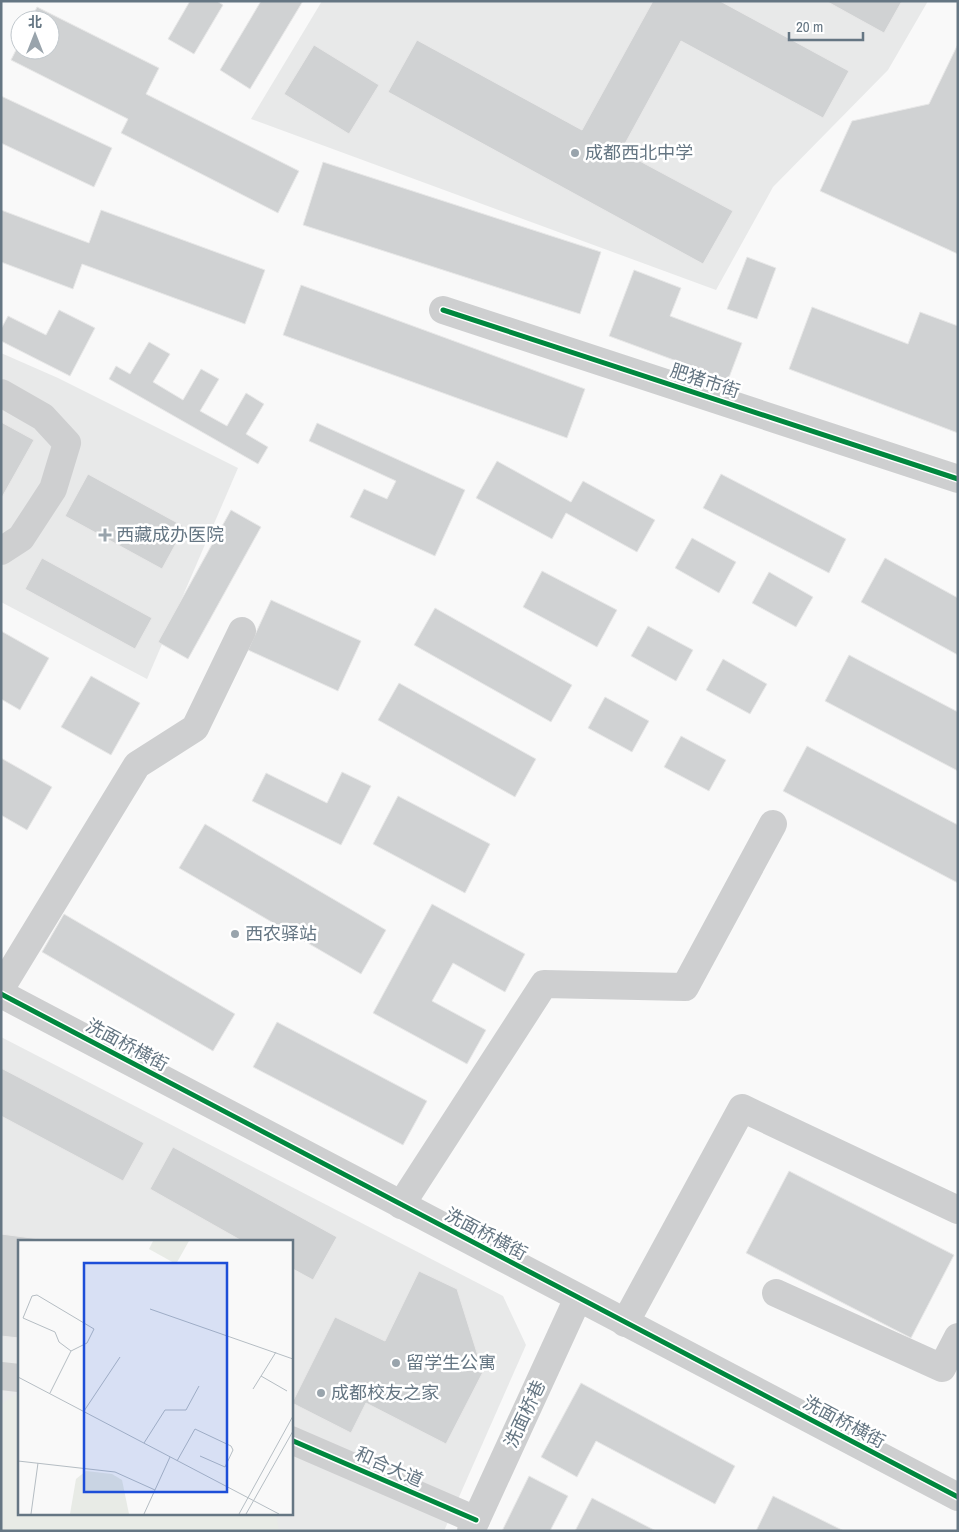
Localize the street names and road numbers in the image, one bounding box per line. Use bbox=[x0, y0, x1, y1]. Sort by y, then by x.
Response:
street label: 肥猪市街 bbox=[667, 358, 743, 404]
street label: 洗面桥横街 bbox=[82, 1012, 173, 1077]
street label: 洗面桥横街 bbox=[441, 1201, 532, 1266]
street label: 洗面桥巷 bbox=[498, 1376, 551, 1452]
street label: 洗面桥横街 bbox=[799, 1389, 890, 1454]
street label: 和合大道 bbox=[351, 1440, 427, 1493]

